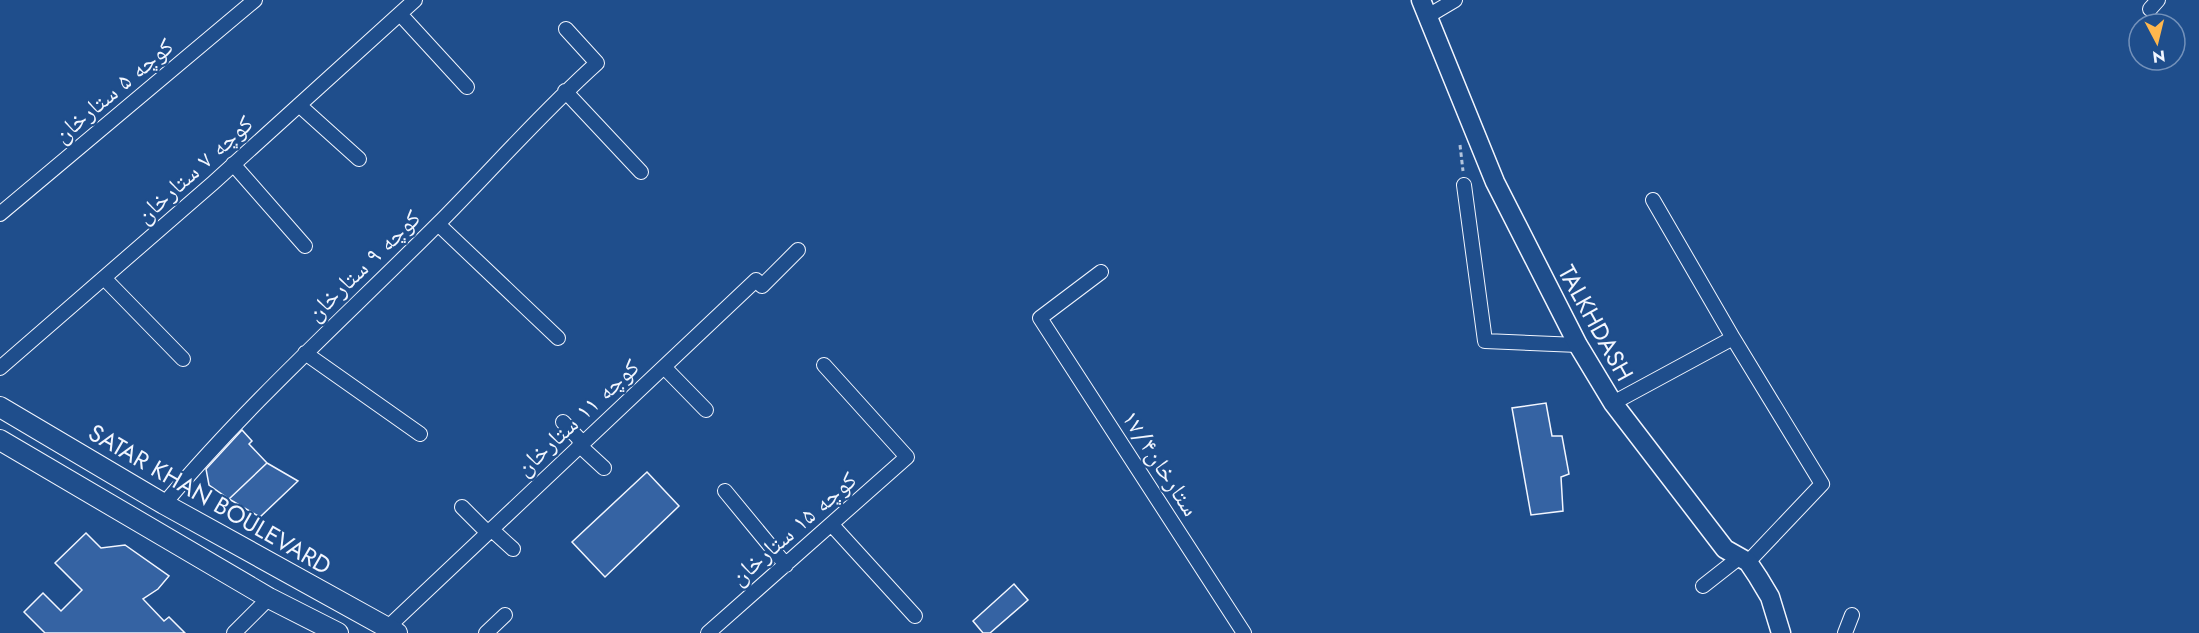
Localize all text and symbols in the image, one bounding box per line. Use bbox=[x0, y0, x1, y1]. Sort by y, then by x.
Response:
north arrow bbox=[2127, 12, 2187, 72]
street label: کوچه ۵ ستارخان bbox=[45, 29, 181, 151]
text: N bbox=[2151, 44, 2166, 69]
street label: کوچه ۷ ستارخان bbox=[127, 107, 261, 231]
street label: کوچه ۹ ستارخان bbox=[298, 201, 428, 329]
street label: TALKHDASH bbox=[1550, 259, 1642, 387]
street label: کوچه ۱۱ ستارخان bbox=[507, 350, 647, 484]
street label: ستارخان۱۷/۴ bbox=[1114, 403, 1208, 523]
street label: SATAR KHAN BOULEVARD bbox=[82, 415, 338, 583]
street label: کوچه ۱۵ ستارخان bbox=[722, 463, 864, 593]

